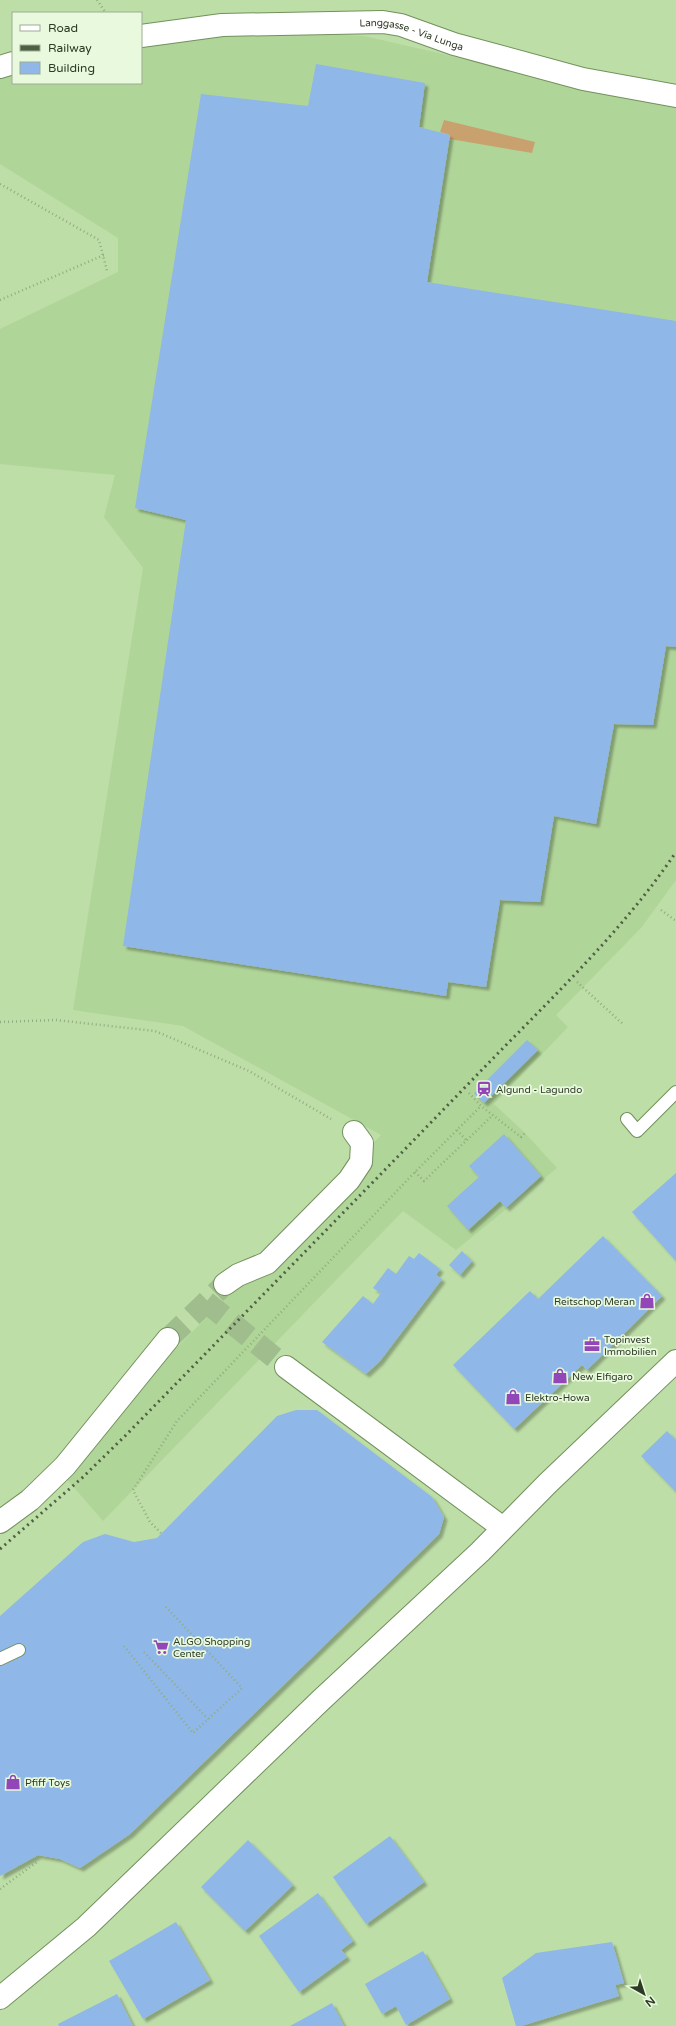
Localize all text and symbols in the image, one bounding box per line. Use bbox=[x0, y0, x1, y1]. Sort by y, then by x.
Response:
legend bbox=[12, 12, 142, 84]
street label: Langgasse - Via Lunga bbox=[359, 17, 465, 53]
text: Road bbox=[48, 21, 78, 35]
text: Railway bbox=[48, 41, 92, 55]
text: Building bbox=[48, 61, 95, 75]
station icon: Algund - Lagundo bbox=[475, 1080, 493, 1098]
place label: Algund - Lagundo bbox=[496, 1084, 582, 1096]
shop icon: Reitschop Meran bbox=[638, 1292, 656, 1310]
place label: Reitschop Meran bbox=[554, 1296, 635, 1308]
place label: Topinvest Immobilien bbox=[604, 1334, 657, 1358]
office icon: Topinvest Immobilien bbox=[583, 1336, 601, 1354]
shop icon: New Elfigaro bbox=[551, 1367, 569, 1385]
place label: New Elfigaro bbox=[572, 1371, 633, 1383]
shop icon: Elektro-Howa bbox=[504, 1388, 522, 1406]
place label: Elektro-Howa bbox=[525, 1392, 590, 1404]
place label: ALGO Shopping Center bbox=[173, 1636, 250, 1660]
supermarket icon: ALGO Shopping Center bbox=[152, 1638, 170, 1656]
shop icon: Pfiff Toys bbox=[4, 1773, 22, 1791]
place label: Pfiff Toys bbox=[25, 1777, 70, 1789]
north arrow bbox=[624, 1974, 664, 2014]
text: N bbox=[642, 1994, 658, 2009]

